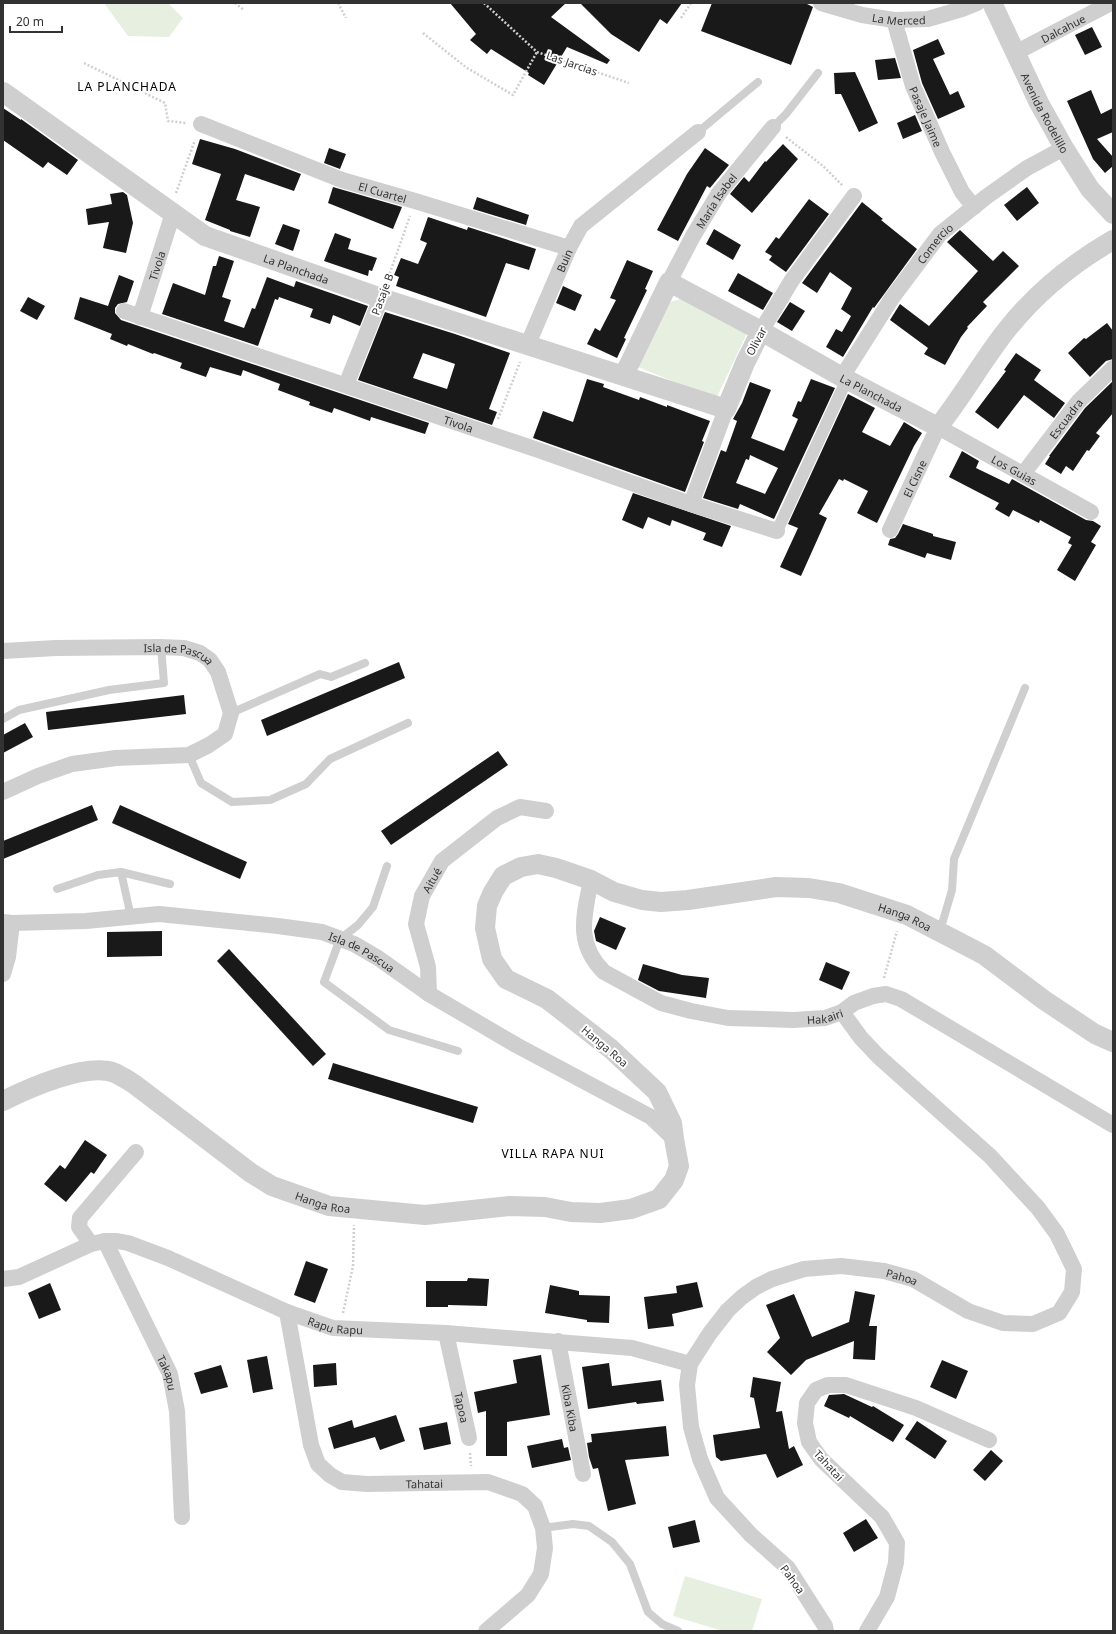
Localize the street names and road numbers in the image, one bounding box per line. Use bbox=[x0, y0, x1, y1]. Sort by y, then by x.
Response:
street label: La Merced bbox=[871, 9, 926, 28]
street label: Dalcahue bbox=[1038, 10, 1088, 46]
street label: Las Jarcias bbox=[544, 47, 600, 79]
street label: Avenida Rodelillo bbox=[1018, 70, 1073, 156]
street label: Pasaje Jaime bbox=[907, 84, 946, 149]
street label: María Isabel bbox=[692, 170, 740, 231]
street label: El Cuartel bbox=[357, 178, 408, 206]
street label: Comercio bbox=[913, 219, 956, 267]
street label: Buin bbox=[552, 247, 575, 274]
street label: Tivola bbox=[145, 249, 168, 282]
street label: La Planchada bbox=[262, 250, 331, 287]
street label: Pasaje B bbox=[368, 271, 396, 317]
street label: Olivar bbox=[742, 324, 770, 358]
street label: La Planchada bbox=[838, 370, 905, 415]
street label: Escuadra bbox=[1045, 395, 1086, 442]
street label: Tivola bbox=[442, 411, 475, 435]
street label: Los Guias bbox=[989, 451, 1040, 488]
street label: El Cisne bbox=[899, 457, 929, 500]
street label: Isla de Pascua bbox=[143, 639, 218, 667]
street label: Aitué bbox=[418, 864, 444, 895]
street label: Hanga Roa bbox=[876, 899, 934, 934]
street label: Isla de Pascua bbox=[327, 928, 398, 975]
street label: Hakairi bbox=[806, 1005, 845, 1027]
street label: Hanga Roa bbox=[579, 1022, 631, 1070]
street label: Hanga Roa bbox=[293, 1187, 351, 1215]
street label: Pahoa bbox=[885, 1264, 921, 1288]
street label: Rapu Rapu bbox=[306, 1312, 363, 1337]
street label: Takapu bbox=[154, 1352, 180, 1392]
street label: Kiba Kiba bbox=[559, 1383, 582, 1433]
street label: Tapoa bbox=[452, 1390, 473, 1424]
street label: Tahatai bbox=[811, 1446, 847, 1484]
street label: Tahatai bbox=[406, 1475, 443, 1491]
street label: Pahoa bbox=[777, 1561, 809, 1597]

